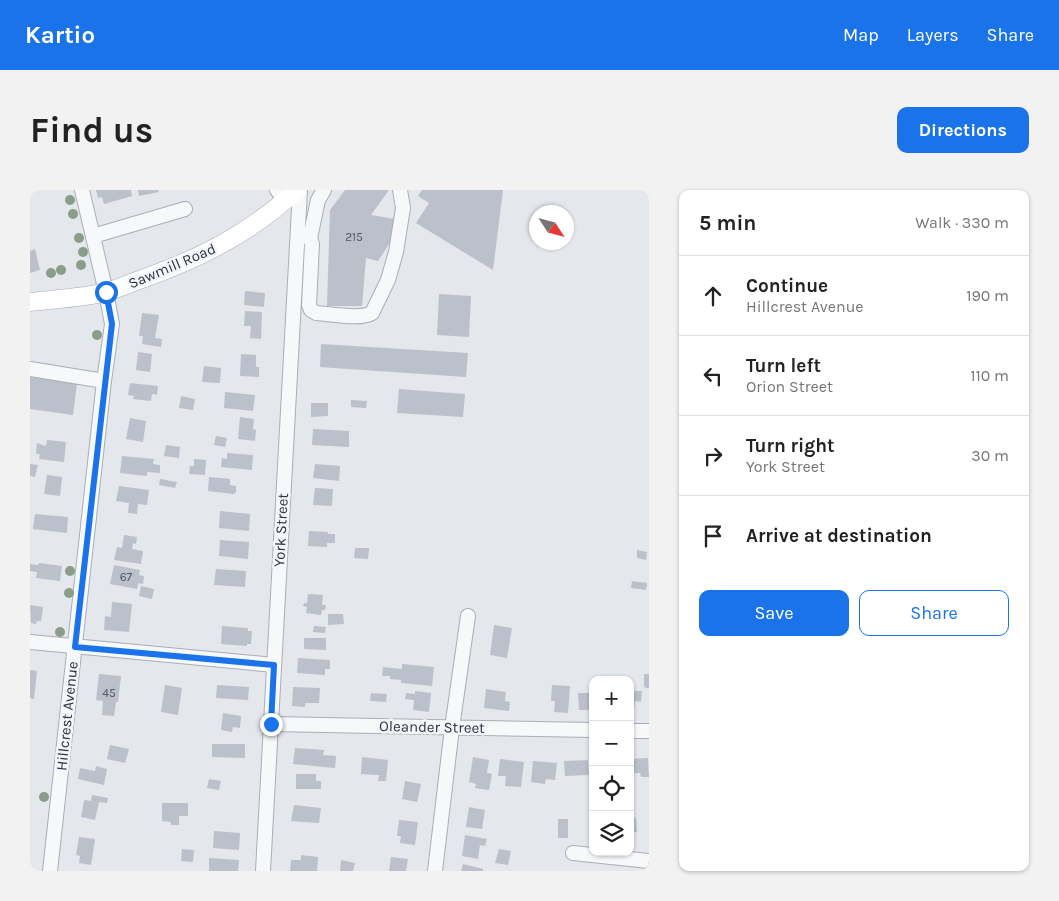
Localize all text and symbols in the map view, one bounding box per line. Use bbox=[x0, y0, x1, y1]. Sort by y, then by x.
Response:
text: Kartio bbox=[25, 21, 95, 49]
text: Map bbox=[843, 24, 879, 46]
text: Layers bbox=[907, 24, 959, 46]
text: Share bbox=[987, 24, 1034, 46]
button: Directions bbox=[897, 107, 1029, 153]
text: Find us bbox=[30, 110, 153, 151]
north arrow bbox=[529, 205, 574, 250]
text: 5 min bbox=[699, 211, 756, 235]
text: Walk · 330 m bbox=[915, 213, 1009, 232]
house number: 215 bbox=[345, 230, 363, 244]
street label: Sawmill Road bbox=[126, 240, 218, 292]
text: Continue bbox=[746, 275, 828, 297]
route start bbox=[95, 281, 118, 304]
icon: ahead bbox=[699, 282, 727, 310]
text: 190 m bbox=[966, 286, 1009, 305]
text: Hillcrest Avenue bbox=[746, 297, 864, 316]
text: Turn left bbox=[746, 355, 821, 377]
icon: left bbox=[699, 362, 727, 390]
text: 110 m bbox=[970, 366, 1009, 385]
text: Orion Street bbox=[746, 377, 833, 396]
text: Turn right bbox=[746, 435, 835, 457]
icon: right bbox=[699, 442, 727, 470]
text: 30 m bbox=[971, 446, 1009, 465]
text: York Street bbox=[746, 457, 825, 476]
street label: York Street bbox=[270, 492, 292, 567]
icon: arrive bbox=[699, 522, 727, 550]
text: Arrive at destination bbox=[746, 525, 932, 547]
house number: 67 bbox=[120, 570, 133, 584]
button: Save bbox=[699, 590, 849, 636]
button: Share bbox=[859, 590, 1009, 636]
street label: Hillcrest Avenue bbox=[52, 660, 82, 772]
map controls bbox=[589, 676, 634, 856]
button: + bbox=[589, 676, 634, 721]
house number: 45 bbox=[102, 686, 116, 700]
route end bbox=[260, 713, 283, 736]
street label: Oleander Street bbox=[379, 717, 485, 737]
button: − bbox=[589, 721, 634, 766]
button: locate bbox=[589, 766, 634, 811]
button: layers bbox=[589, 811, 634, 856]

